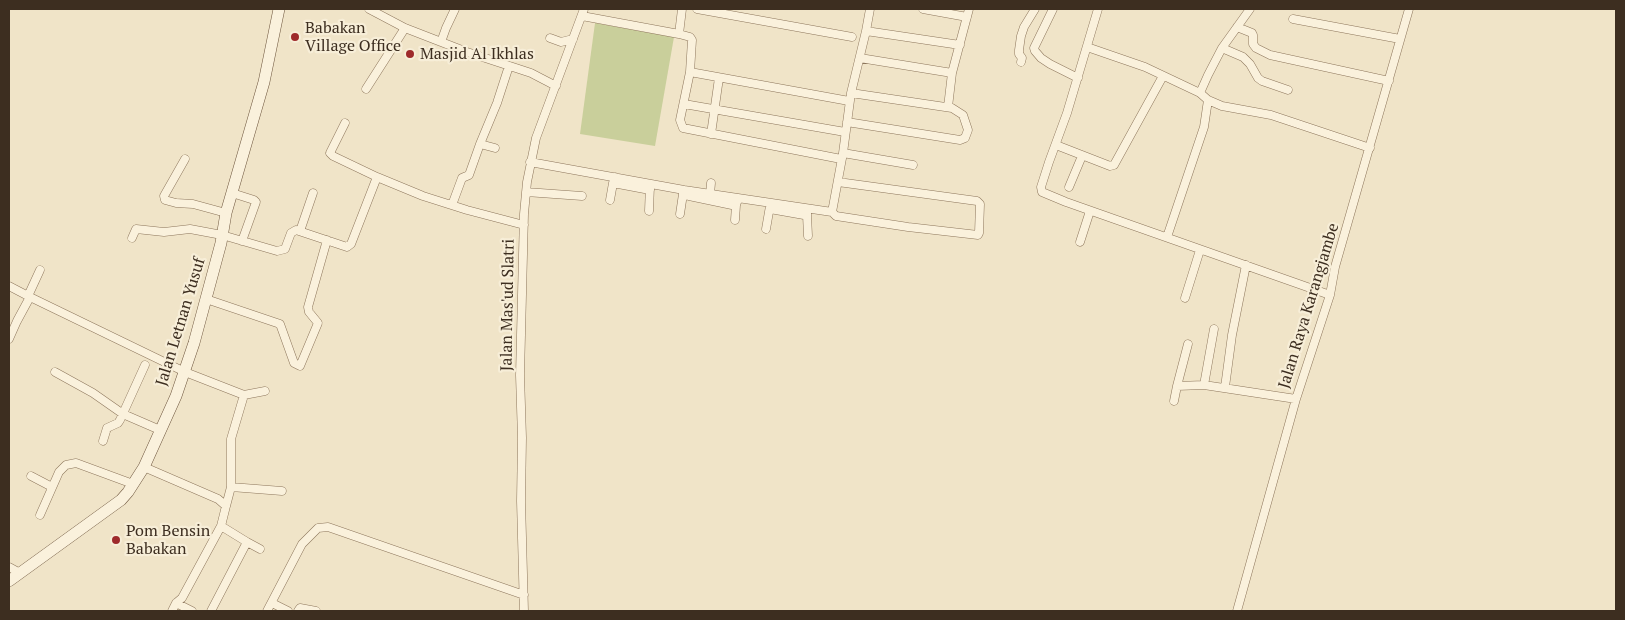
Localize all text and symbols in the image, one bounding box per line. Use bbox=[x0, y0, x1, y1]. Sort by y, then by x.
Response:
place label: Babakan Village Office bbox=[305, 18, 401, 56]
marker: Babakan Village Office bbox=[289, 31, 301, 43]
place label: Masjid Al Ikhlas bbox=[420, 44, 534, 64]
marker: Masjid Al Ikhlas bbox=[404, 48, 416, 60]
street label: Jalan Raya Karangjambe bbox=[1275, 221, 1343, 391]
street label: Jalan Mas'ud Slatri bbox=[497, 239, 519, 371]
street label: Jalan Letnan Yusuf bbox=[152, 255, 210, 389]
place label: Pom Bensin Babakan bbox=[126, 521, 210, 559]
marker: Pom Bensin Babakan bbox=[110, 534, 122, 546]

